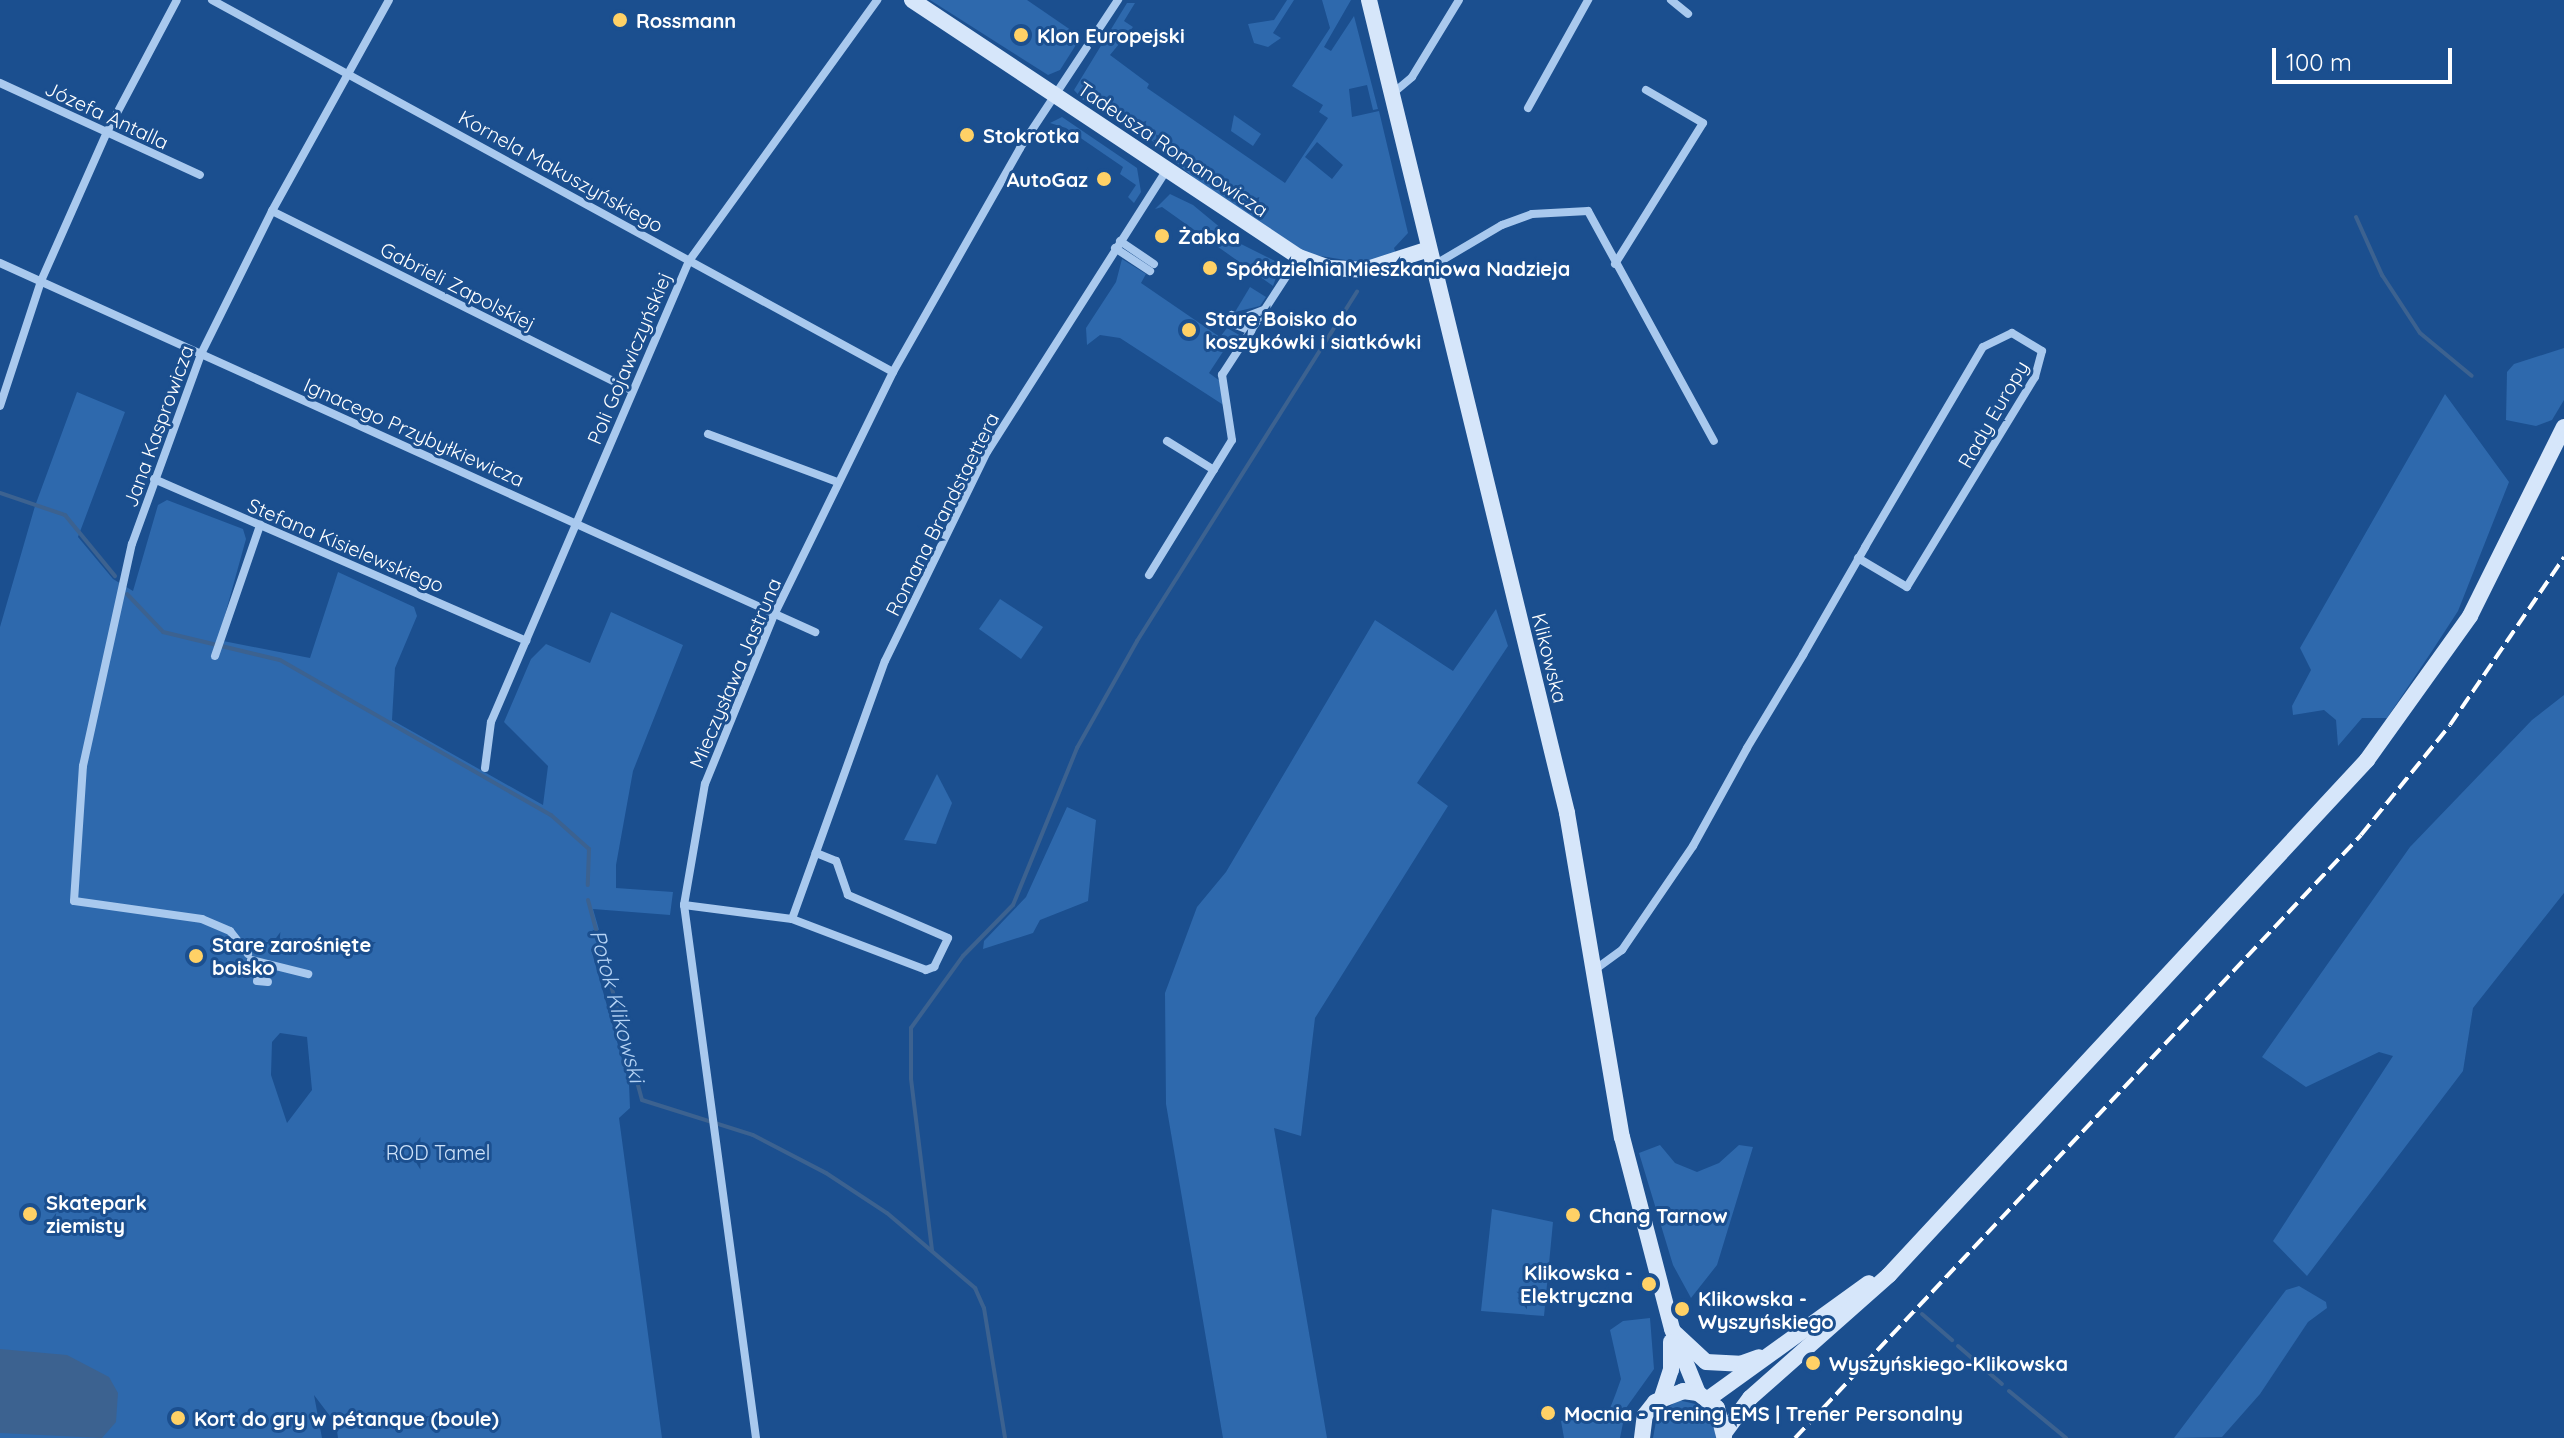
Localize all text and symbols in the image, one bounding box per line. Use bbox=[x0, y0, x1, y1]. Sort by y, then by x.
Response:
place label: Rossmann bbox=[636, 8, 736, 32]
marker: Rossmann bbox=[611, 11, 629, 29]
place label: Klon Europejski bbox=[1037, 23, 1185, 47]
marker: Klon Europejski bbox=[1012, 26, 1030, 44]
scale bar bbox=[2276, 32, 2456, 82]
text: 100 m bbox=[2286, 47, 2352, 77]
street label: Józefa Antalla bbox=[41, 76, 173, 154]
street label: Tadeusza Romanowicza bbox=[1073, 76, 1273, 222]
street label: Kornela Makuszyńskiego bbox=[455, 105, 667, 237]
place label: Stokrotka bbox=[983, 123, 1080, 147]
marker: Stokrotka bbox=[958, 126, 976, 144]
place label: AutoGaz bbox=[1007, 167, 1088, 191]
marker: AutoGaz bbox=[1095, 170, 1113, 188]
place label: Żabka bbox=[1178, 224, 1240, 248]
marker: Żabka bbox=[1153, 227, 1171, 245]
street label: Gabrieli Zapolskiej bbox=[376, 237, 540, 335]
place label: Spółdzielnia Mieszkaniowa Nadzieja bbox=[1226, 256, 1570, 280]
marker: Spółdzielnia Mieszkaniowa Nadzieja bbox=[1201, 259, 1219, 277]
street label: Poli Gojawiczyńskiej bbox=[582, 268, 676, 448]
place label: Stare Boisko do koszykówki i siatkówki bbox=[1205, 306, 1421, 353]
marker: Stare Boisko do koszykówki i siatkówki bbox=[1180, 321, 1198, 339]
street label: Jana Kasprowicza bbox=[118, 342, 198, 510]
street label: Rady Europy bbox=[1953, 356, 2033, 472]
street label: Ignacego Przybyłkiewicza bbox=[300, 373, 528, 491]
street label: Romana Brandstaettera bbox=[880, 408, 1004, 620]
street label: Stefana Kisielewskiego bbox=[244, 493, 448, 597]
street label: Mieczysława Jastruna bbox=[684, 574, 786, 772]
street label: Klikowska bbox=[1527, 611, 1573, 705]
water label: Potok Klikowski bbox=[584, 927, 650, 1085]
place label: Stare zarośnięte boisko bbox=[212, 932, 371, 979]
marker: Stare zarośnięte boisko bbox=[187, 947, 205, 965]
park label: ROD Tamel bbox=[386, 1140, 490, 1164]
place label: Skatepark ziemisty bbox=[46, 1190, 147, 1237]
place label: Chang Tarnow bbox=[1589, 1203, 1728, 1227]
marker: Skatepark ziemisty bbox=[21, 1205, 39, 1223]
marker: Chang Tarnow bbox=[1564, 1206, 1582, 1224]
place label: Klikowska - Elektryczna bbox=[1520, 1260, 1633, 1307]
marker: Klikowska - Elektryczna bbox=[1640, 1275, 1658, 1293]
place label: Klikowska - Wyszyńskiego bbox=[1698, 1286, 1834, 1333]
marker: Klikowska - Wyszyńskiego bbox=[1673, 1300, 1691, 1318]
place label: Wyszyńskiego-Klikowska bbox=[1829, 1351, 2068, 1375]
marker: Wyszyńskiego-Klikowska bbox=[1804, 1354, 1822, 1372]
place label: Mocnia - Trening EMS | Trener Personalny bbox=[1564, 1401, 1963, 1425]
marker: Mocnia - Trening EMS | Trener Personalny bbox=[1539, 1404, 1557, 1422]
place label: Kort do gry w pétanque (boule) bbox=[194, 1406, 499, 1430]
marker: Kort do gry w pétanque (boule) bbox=[169, 1409, 187, 1427]

